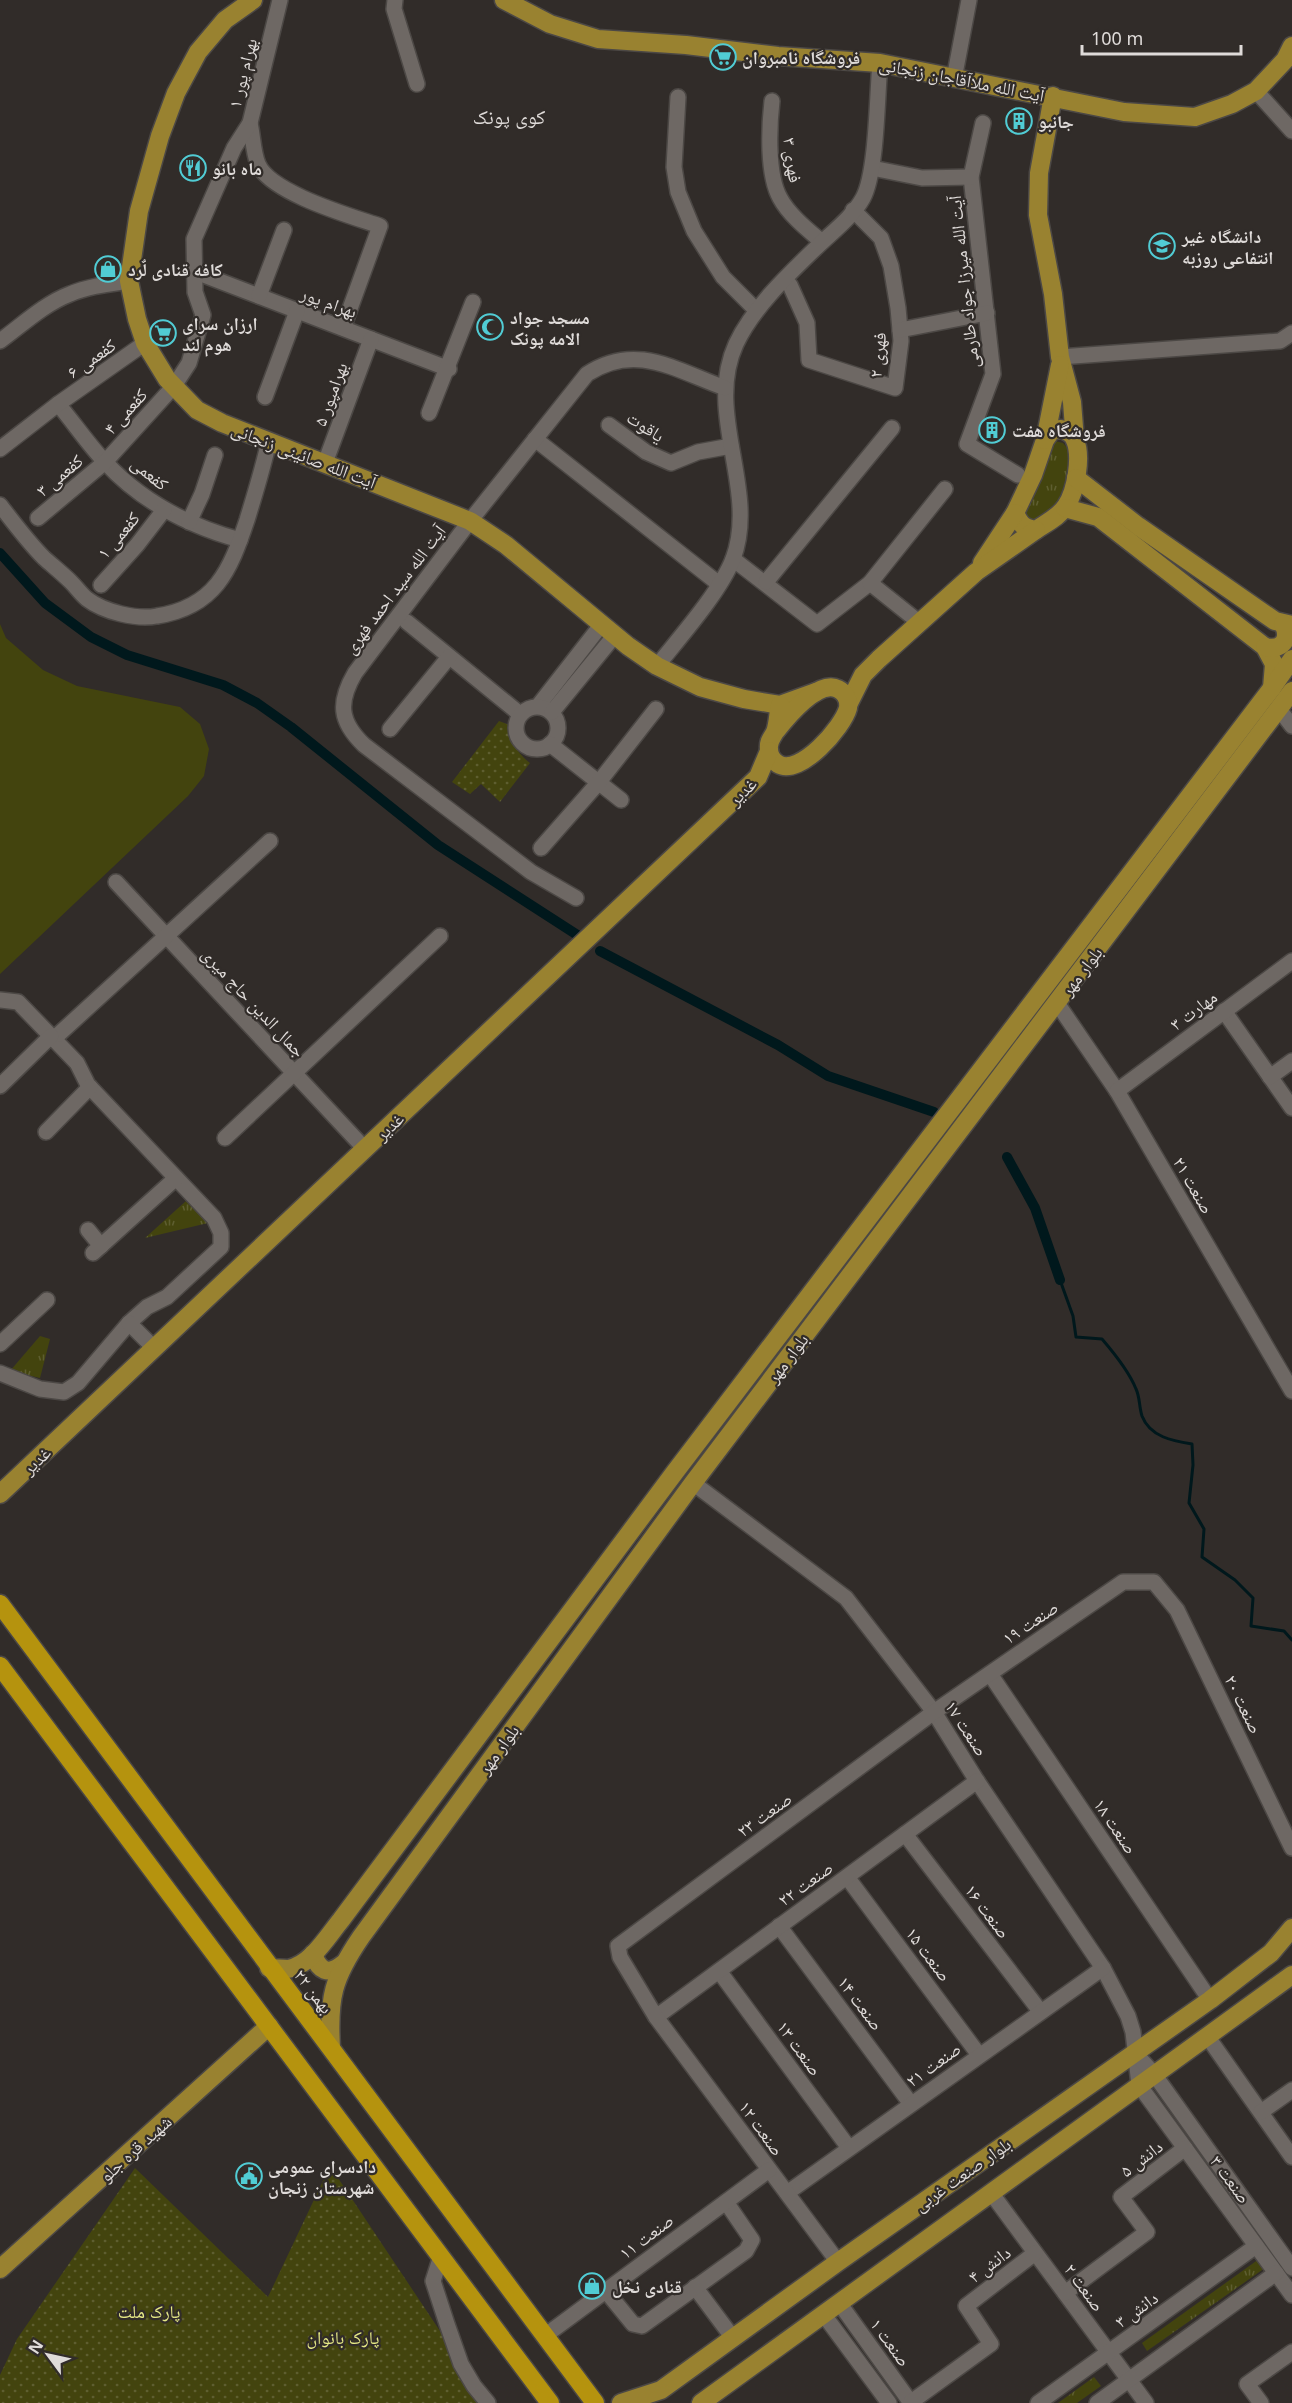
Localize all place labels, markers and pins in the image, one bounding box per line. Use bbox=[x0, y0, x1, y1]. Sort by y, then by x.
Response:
supermarket icon: فروشگاه نامبروان bbox=[708, 42, 738, 72]
place label: فروشگاه نامبروان bbox=[742, 45, 860, 69]
building icon: جانبو bbox=[1004, 106, 1034, 136]
place label: جانبو bbox=[1038, 109, 1074, 133]
restaurant icon: ماه بانو bbox=[178, 153, 208, 183]
place label: ماه بانو bbox=[212, 156, 262, 180]
place label: دانشگاه غیر انتفاعی روزبه bbox=[1181, 224, 1273, 269]
school or university icon: دانشگاه غیر انتفاعی روزبه bbox=[1147, 231, 1177, 261]
shop icon: کافه قنادی لٌرد bbox=[93, 254, 123, 284]
place label: کافه قنادی لٌرد bbox=[128, 257, 223, 281]
place label: مسجد جواد الامه پونک bbox=[510, 305, 590, 350]
place label: ارزان سرای هوم لند bbox=[182, 311, 258, 357]
mosque icon: مسجد جواد الامه پونک bbox=[475, 312, 505, 342]
supermarket icon: ارزان سرای هوم لند bbox=[148, 318, 178, 348]
building icon: فروشگاه هفت bbox=[977, 415, 1007, 445]
place label: فروشگاه هفت bbox=[1012, 418, 1106, 442]
place label: دادسرای عمومی شهرستان زنجان bbox=[268, 2154, 376, 2199]
public building icon: دادسرای عمومی شهرستان زنجان bbox=[234, 2161, 264, 2191]
shop icon: قنادی نخل bbox=[577, 2271, 607, 2301]
place label: قنادی نخل bbox=[612, 2274, 682, 2298]

